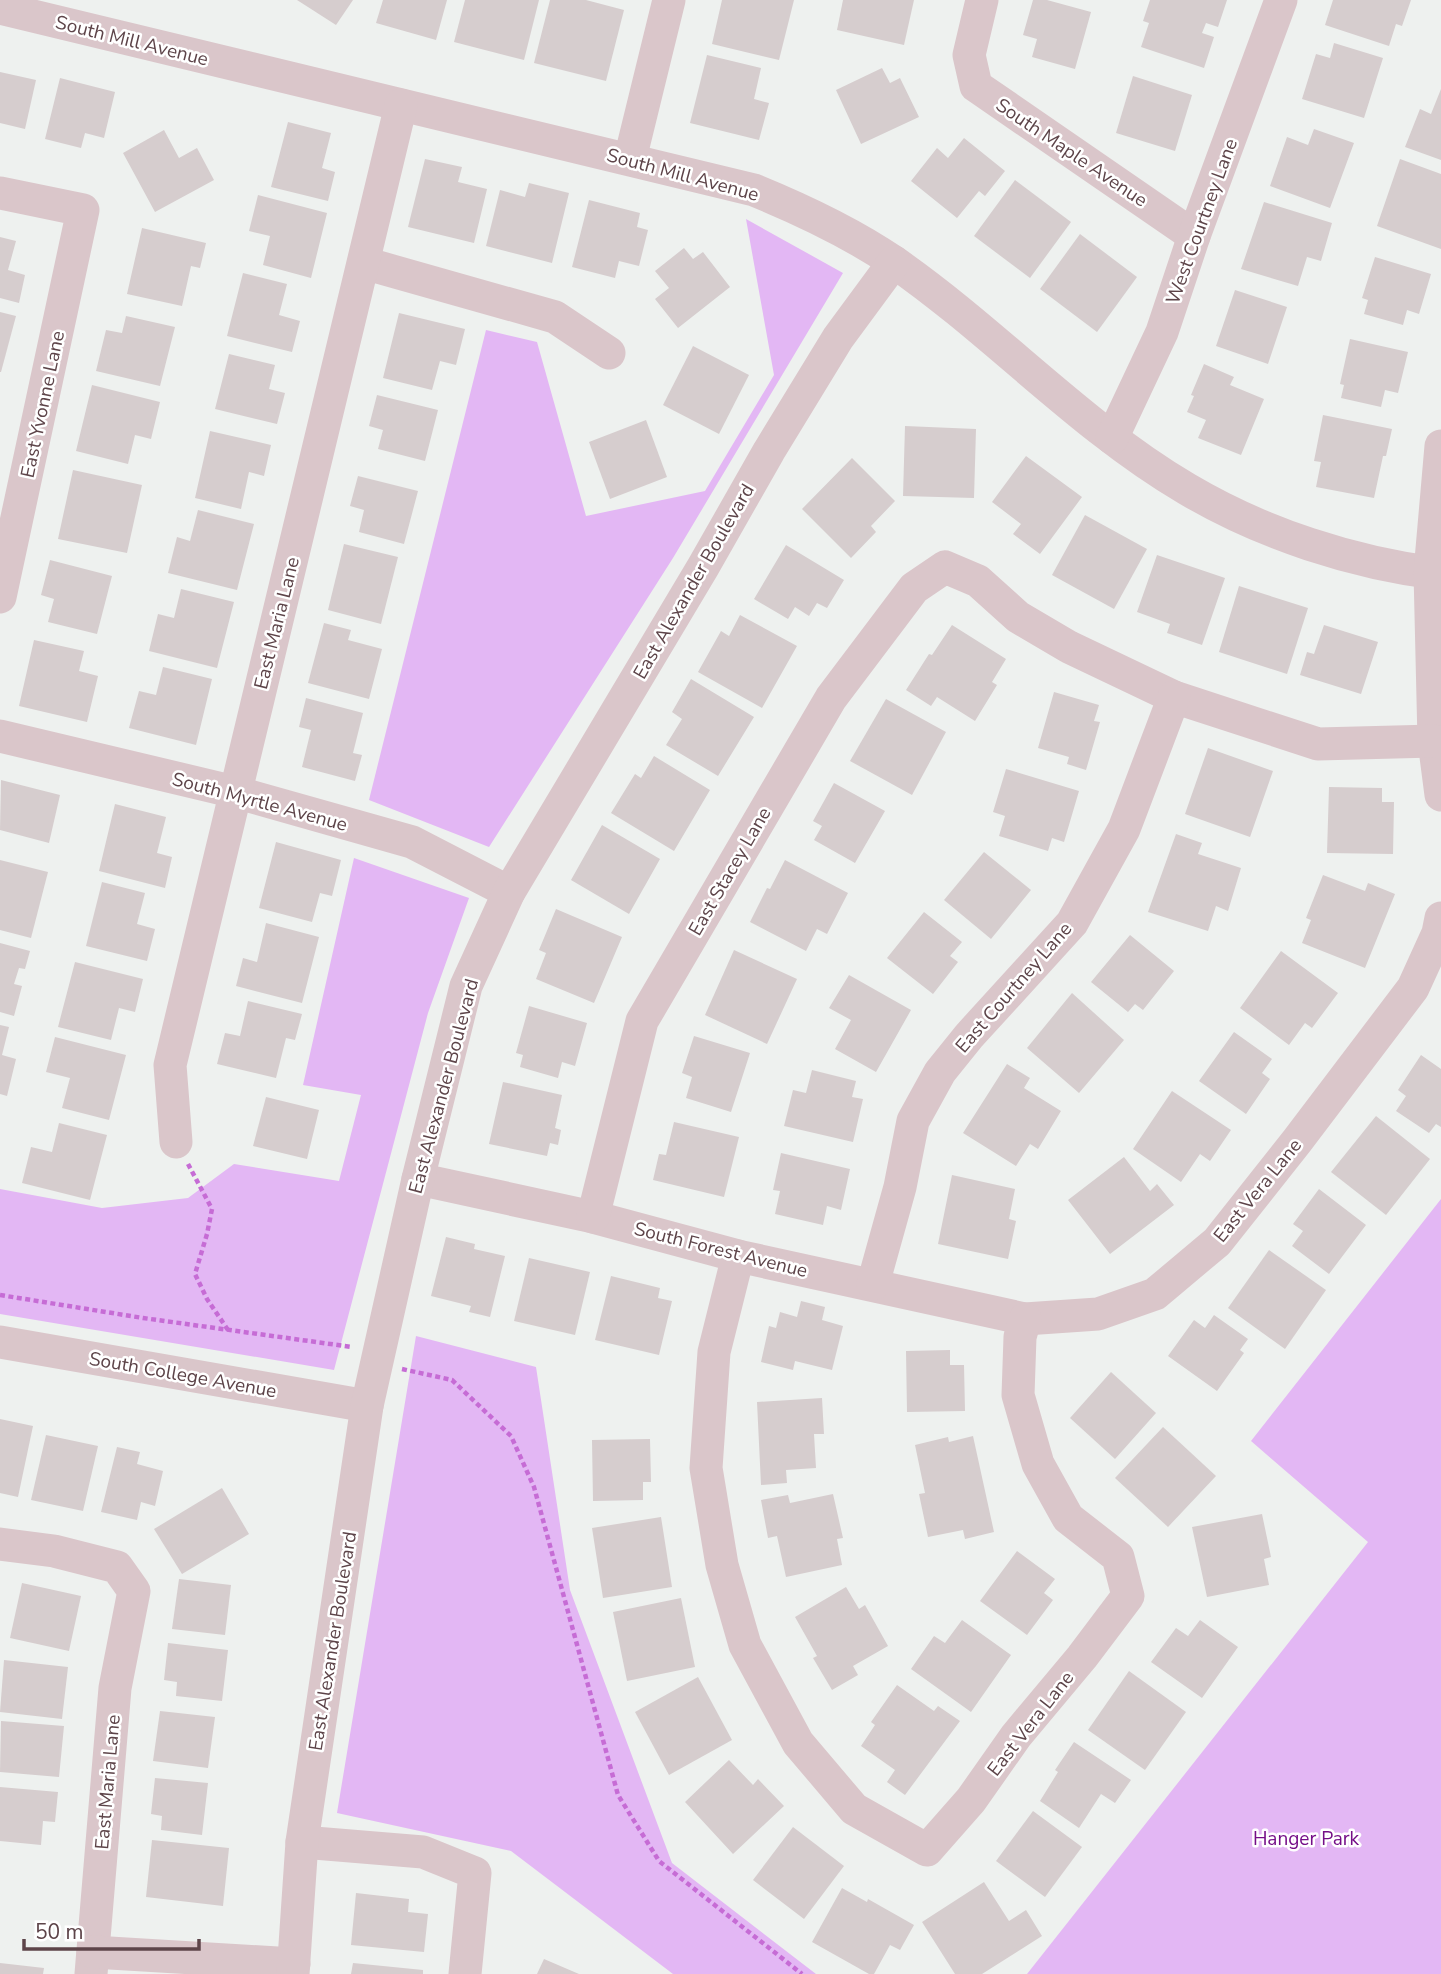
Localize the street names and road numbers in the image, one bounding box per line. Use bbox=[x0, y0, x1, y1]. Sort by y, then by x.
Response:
street label: South Mill Avenue bbox=[53, 9, 211, 73]
street label: South Maple Avenue bbox=[990, 92, 1152, 213]
street label: West Courtney Lane bbox=[1160, 135, 1244, 308]
street label: South Mill Avenue bbox=[604, 142, 762, 208]
street label: East Yvonne Lane bbox=[15, 328, 71, 480]
street label: East Alexander Boulevard bbox=[627, 479, 761, 684]
street label: East Maria Lane bbox=[248, 554, 306, 692]
street label: South Myrtle Avenue bbox=[169, 766, 350, 838]
street label: East Stacey Lane bbox=[682, 802, 777, 941]
street label: East Courtney Lane bbox=[950, 917, 1078, 1059]
street label: East Alexander Boulevard bbox=[403, 976, 485, 1197]
street label: East Vera Lane bbox=[1208, 1133, 1308, 1248]
street label: South Forest Avenue bbox=[631, 1216, 810, 1284]
street label: South College Avenue bbox=[87, 1346, 279, 1404]
street label: East Alexander Boulevard bbox=[303, 1530, 363, 1753]
street label: East Vera Lane bbox=[982, 1666, 1080, 1782]
street label: East Maria Lane bbox=[89, 1714, 127, 1851]

